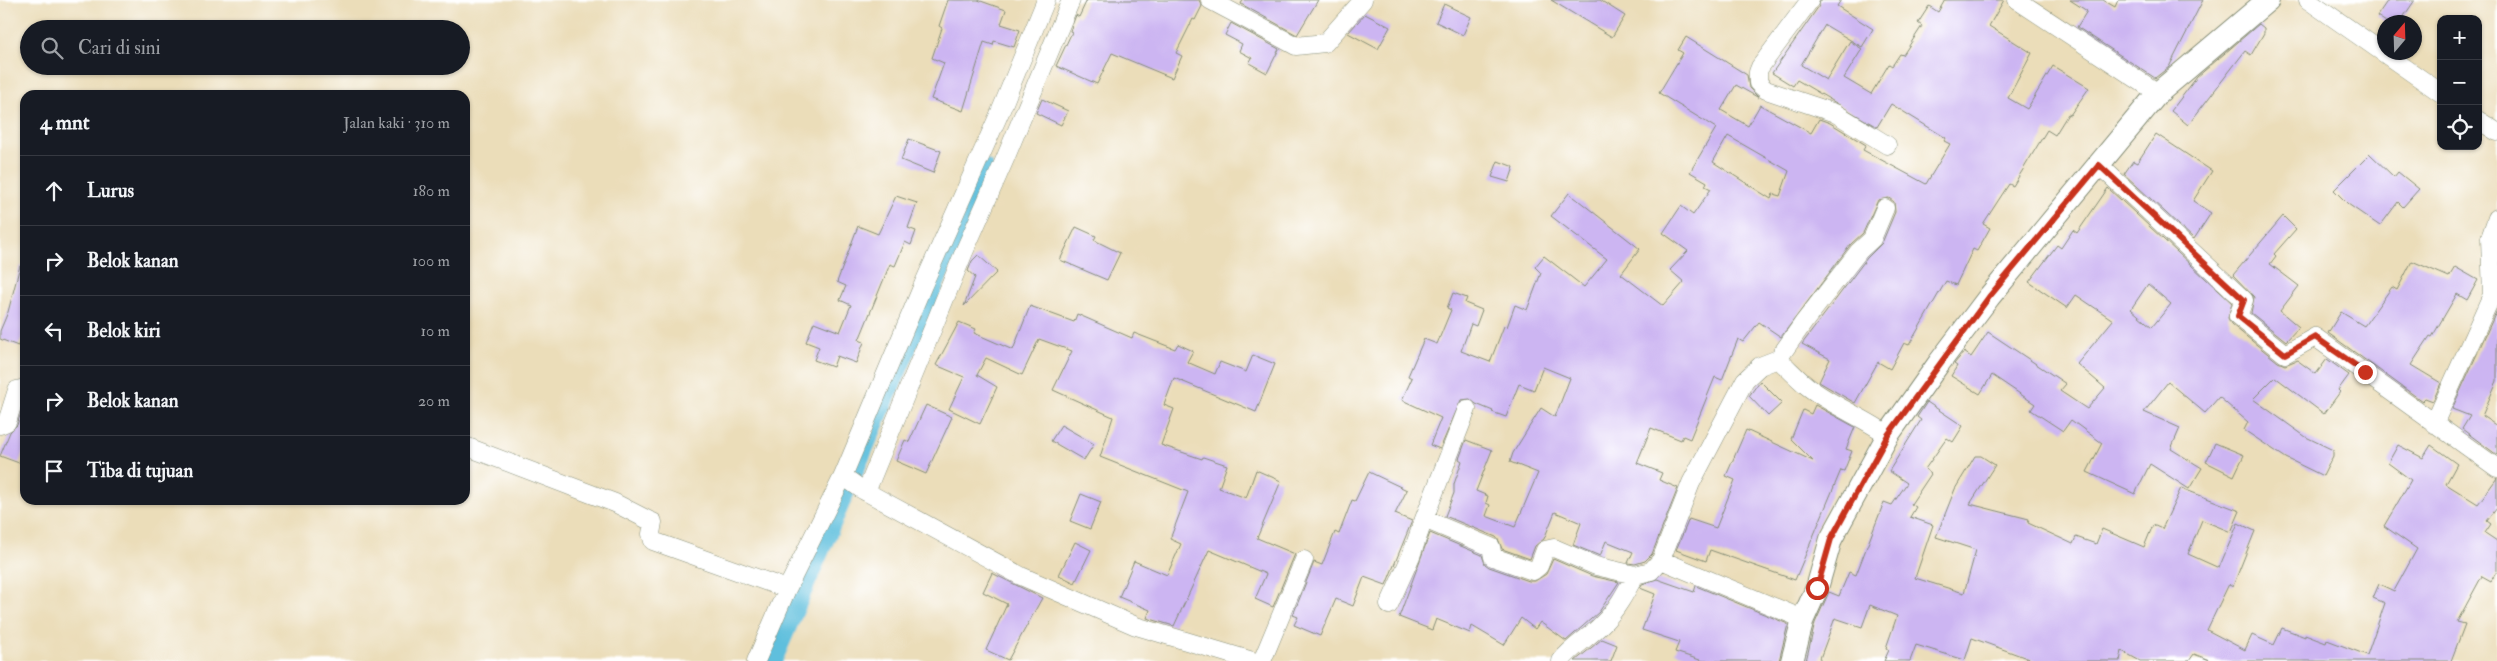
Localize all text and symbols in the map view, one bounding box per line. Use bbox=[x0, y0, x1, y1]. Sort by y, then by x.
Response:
north arrow bbox=[2377, 15, 2422, 60]
map controls bbox=[2437, 15, 2482, 150]
button: + bbox=[2437, 15, 2482, 60]
search box bbox=[20, 20, 470, 75]
icon: search bbox=[38, 34, 66, 62]
text: Cari di sini bbox=[78, 36, 161, 60]
button: − bbox=[2437, 60, 2482, 105]
button: locate bbox=[2437, 105, 2482, 150]
text: 4 mnt bbox=[40, 109, 90, 136]
text: Jalan kaki · 310 m bbox=[343, 113, 450, 133]
icon: ahead bbox=[40, 177, 68, 205]
text: Lurus bbox=[87, 179, 134, 203]
text: 180 m bbox=[413, 181, 450, 201]
icon: right bbox=[40, 247, 68, 275]
text: Belok kanan bbox=[87, 249, 178, 273]
text: 100 m bbox=[412, 251, 450, 271]
icon: left bbox=[40, 317, 68, 345]
text: Belok kiri bbox=[87, 319, 161, 343]
text: 10 m bbox=[420, 321, 450, 341]
route end bbox=[2354, 361, 2377, 384]
icon: right bbox=[40, 387, 68, 415]
text: Belok kanan bbox=[87, 389, 178, 413]
text: 20 m bbox=[418, 391, 450, 411]
icon: arrive bbox=[40, 457, 68, 485]
text: Tiba di tujuan bbox=[87, 459, 193, 483]
route start bbox=[1806, 577, 1829, 600]

